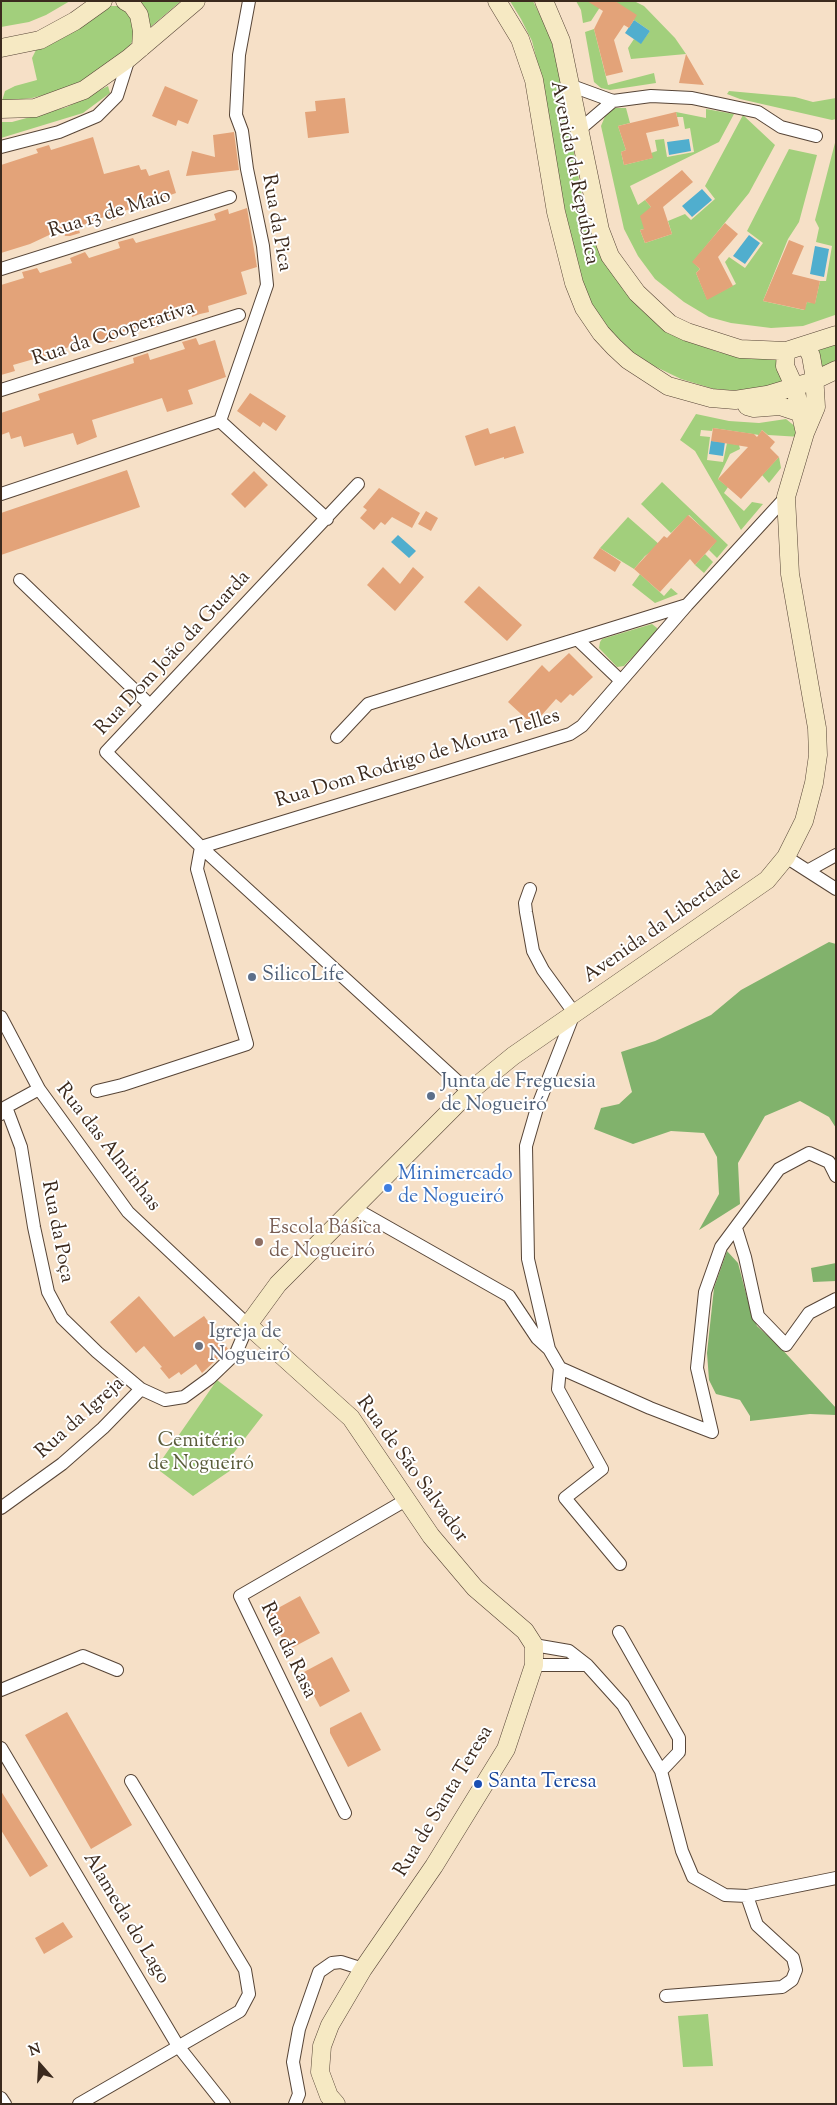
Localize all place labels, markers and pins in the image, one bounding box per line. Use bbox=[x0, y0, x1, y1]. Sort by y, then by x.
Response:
place label: SilicoLife bbox=[262, 965, 344, 989]
marker: SilicoLife bbox=[246, 971, 258, 983]
place label: Junta de Freguesia de Nogueiró bbox=[441, 1072, 596, 1119]
marker: Junta de Freguesia de Nogueiró bbox=[425, 1090, 437, 1102]
place label: Minimercado de Nogueiró bbox=[398, 1164, 513, 1211]
marker: Minimercado de Nogueiró bbox=[382, 1182, 394, 1194]
place label: Escola Básica de Nogueiró bbox=[269, 1218, 381, 1265]
marker: Escola Básica de Nogueiró bbox=[253, 1236, 265, 1248]
place label: Igreja de Nogueiró bbox=[209, 1322, 290, 1369]
marker: Igreja de Nogueiró bbox=[193, 1340, 205, 1352]
place label: Santa Teresa bbox=[488, 1772, 597, 1796]
marker: Santa Teresa bbox=[472, 1778, 484, 1790]

